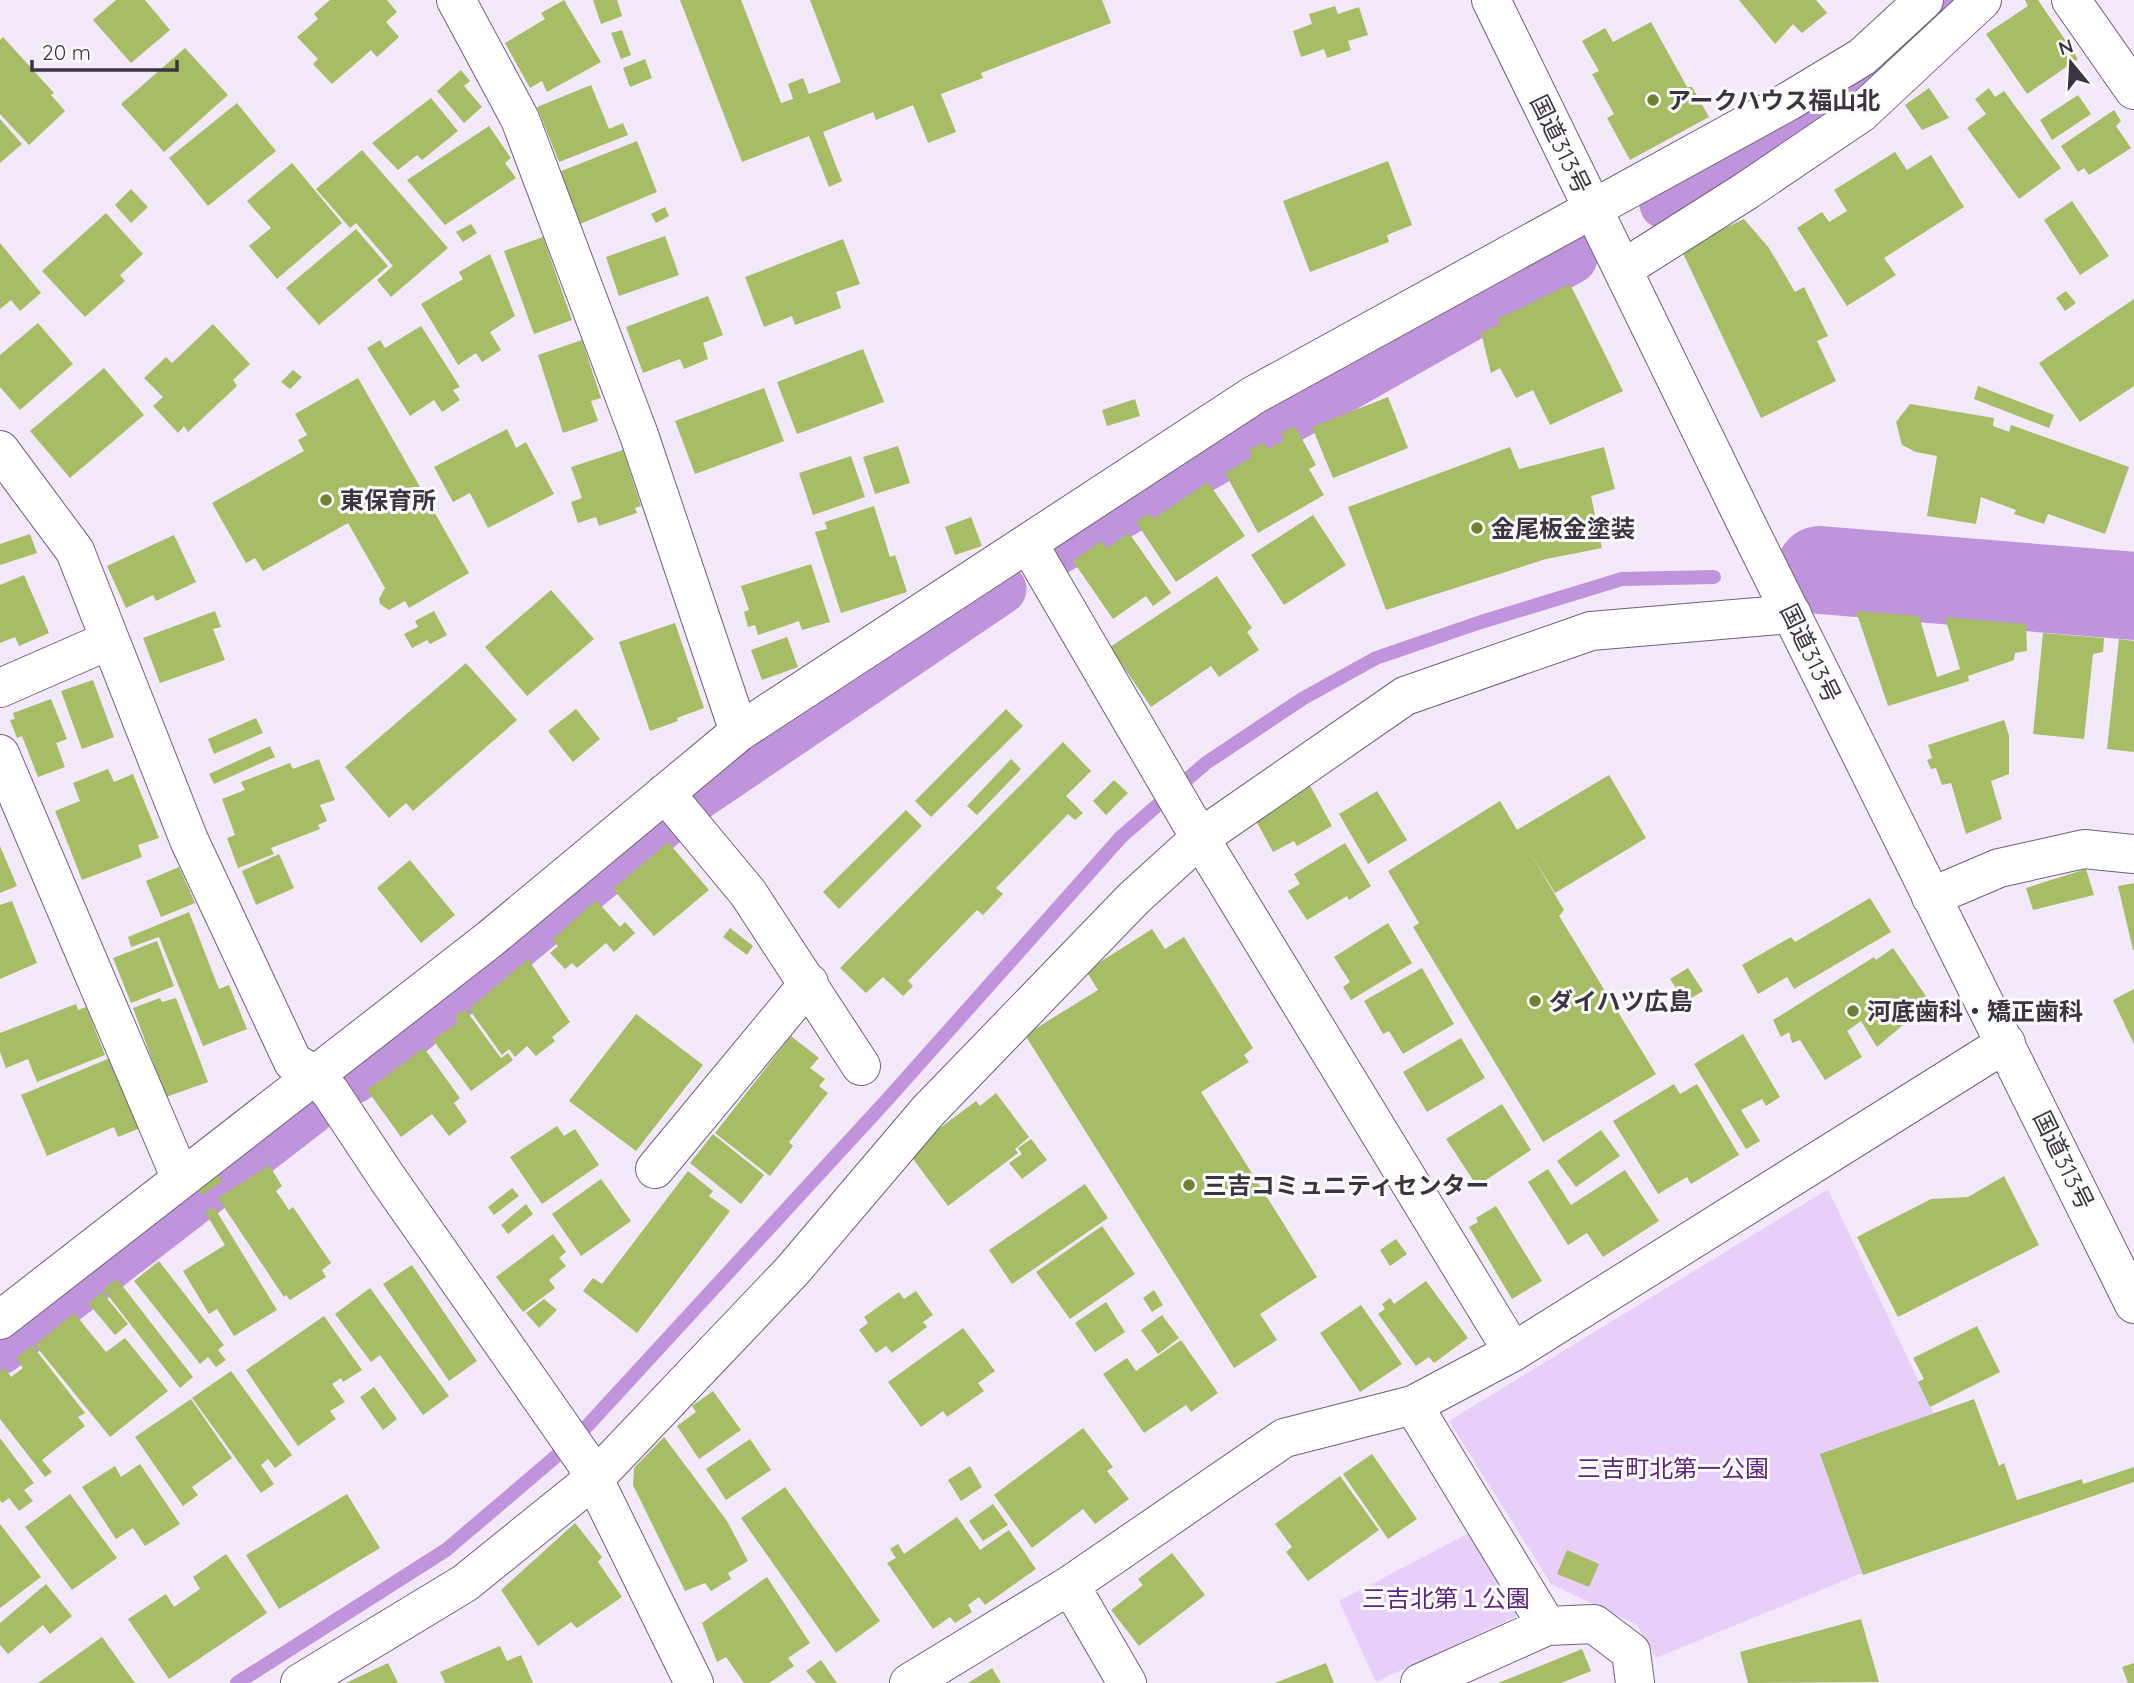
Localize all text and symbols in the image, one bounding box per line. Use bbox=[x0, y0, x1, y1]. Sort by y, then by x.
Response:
scale bar bbox=[32, 28, 177, 72]
north arrow bbox=[2036, 28, 2106, 98]
text: N bbox=[2055, 33, 2076, 60]
text: 20 m bbox=[42, 39, 91, 65]
place label: アークハウス福山北 bbox=[1667, 85, 1880, 115]
street label: 国道313号 bbox=[1524, 90, 1598, 198]
marker: アークハウス福山北 bbox=[1645, 92, 1661, 108]
place label: 東保育所 bbox=[340, 485, 436, 515]
marker: 東保育所 bbox=[318, 492, 334, 508]
place label: 金尾板金塗装 bbox=[1491, 513, 1635, 543]
marker: 金尾板金塗装 bbox=[1469, 520, 1485, 536]
street label: 国道313号 bbox=[1774, 599, 1848, 707]
place label: ダイハツ広島 bbox=[1549, 986, 1693, 1016]
marker: ダイハツ広島 bbox=[1527, 993, 1543, 1009]
place label: 河底歯科・矯正歯科 bbox=[1867, 996, 2083, 1026]
marker: 河底歯科・矯正歯科 bbox=[1845, 1003, 1861, 1019]
street label: 国道313号 bbox=[2027, 1106, 2101, 1214]
place label: 三吉コミュニティセンター bbox=[1203, 1170, 1490, 1200]
marker: 三吉コミュニティセンター bbox=[1181, 1177, 1197, 1193]
park label: 三吉町北第一公園 bbox=[1577, 1453, 1769, 1483]
park label: 三吉北第１公園 bbox=[1362, 1583, 1530, 1613]

